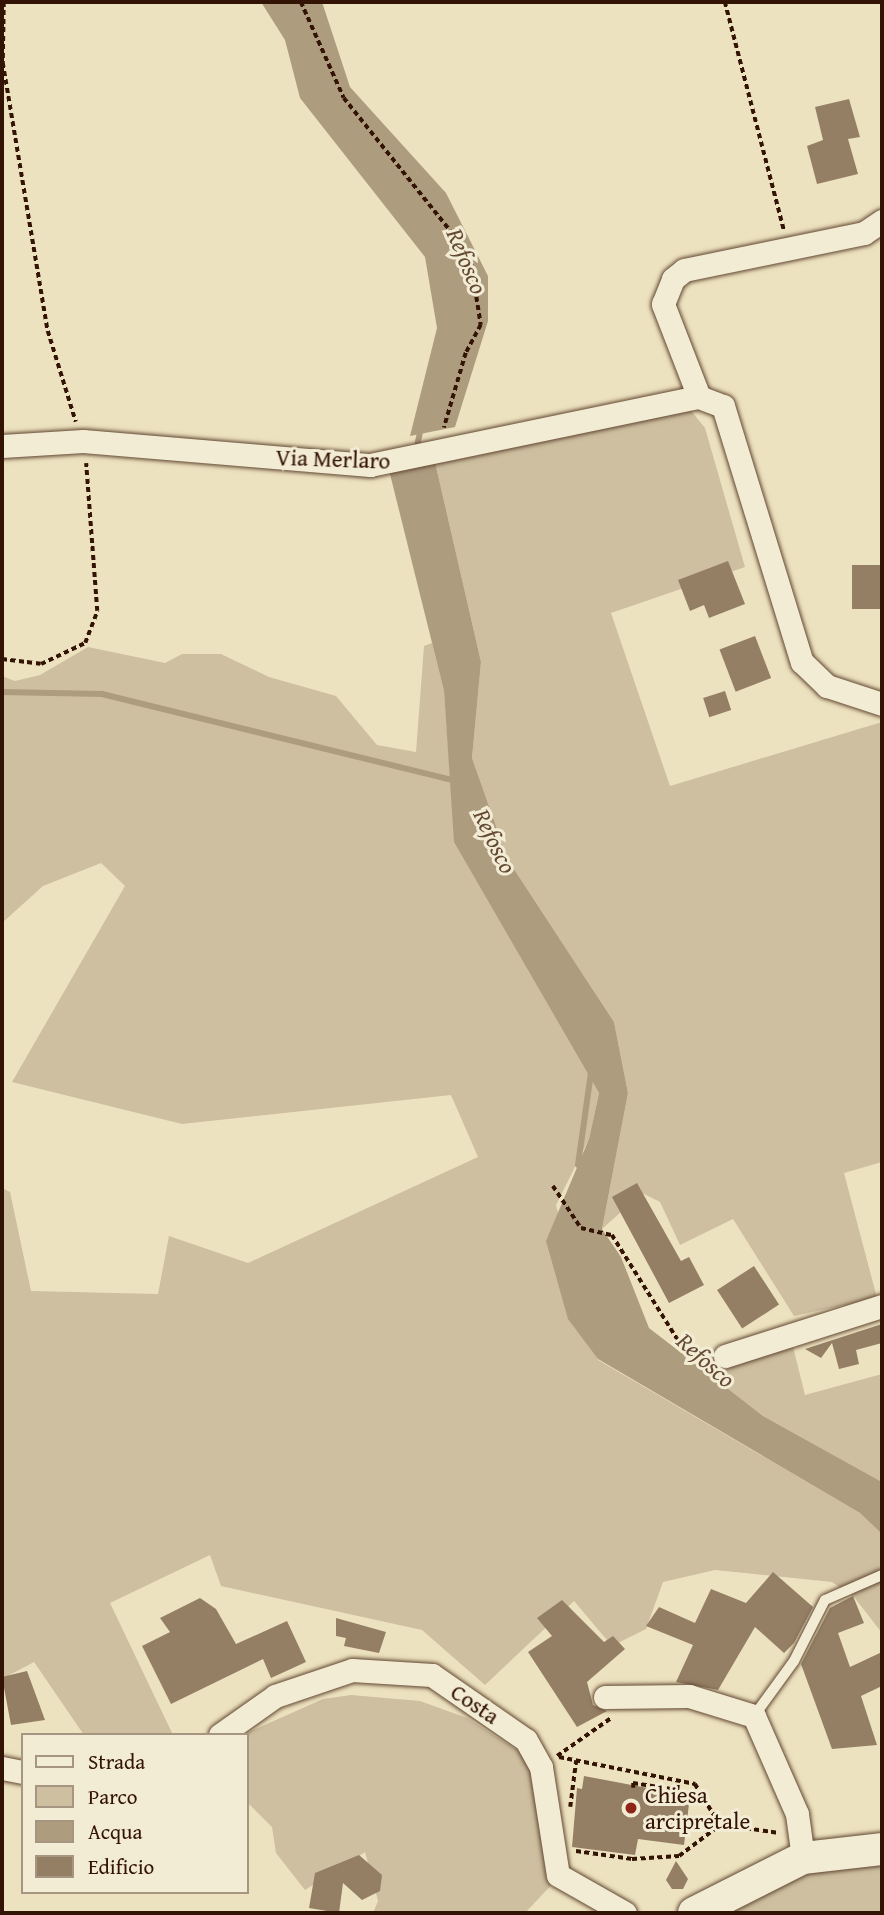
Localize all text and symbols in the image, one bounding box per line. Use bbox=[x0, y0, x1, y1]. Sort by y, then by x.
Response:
water label: Refosco bbox=[440, 224, 494, 298]
street label: Via Merlaro bbox=[275, 443, 391, 475]
water label: Refosco bbox=[467, 804, 523, 878]
water label: Refosco bbox=[671, 1326, 741, 1394]
street label: Costa bbox=[446, 1678, 504, 1730]
legend bbox=[21, 1733, 248, 1894]
text: Strada bbox=[88, 1746, 145, 1777]
text: Parco bbox=[88, 1781, 138, 1812]
place label: Chiesa arcipretale bbox=[645, 1781, 750, 1835]
marker: Chiesa arcipretale bbox=[623, 1800, 639, 1816]
text: Acqua bbox=[88, 1816, 142, 1847]
text: Edificio bbox=[88, 1851, 154, 1882]

